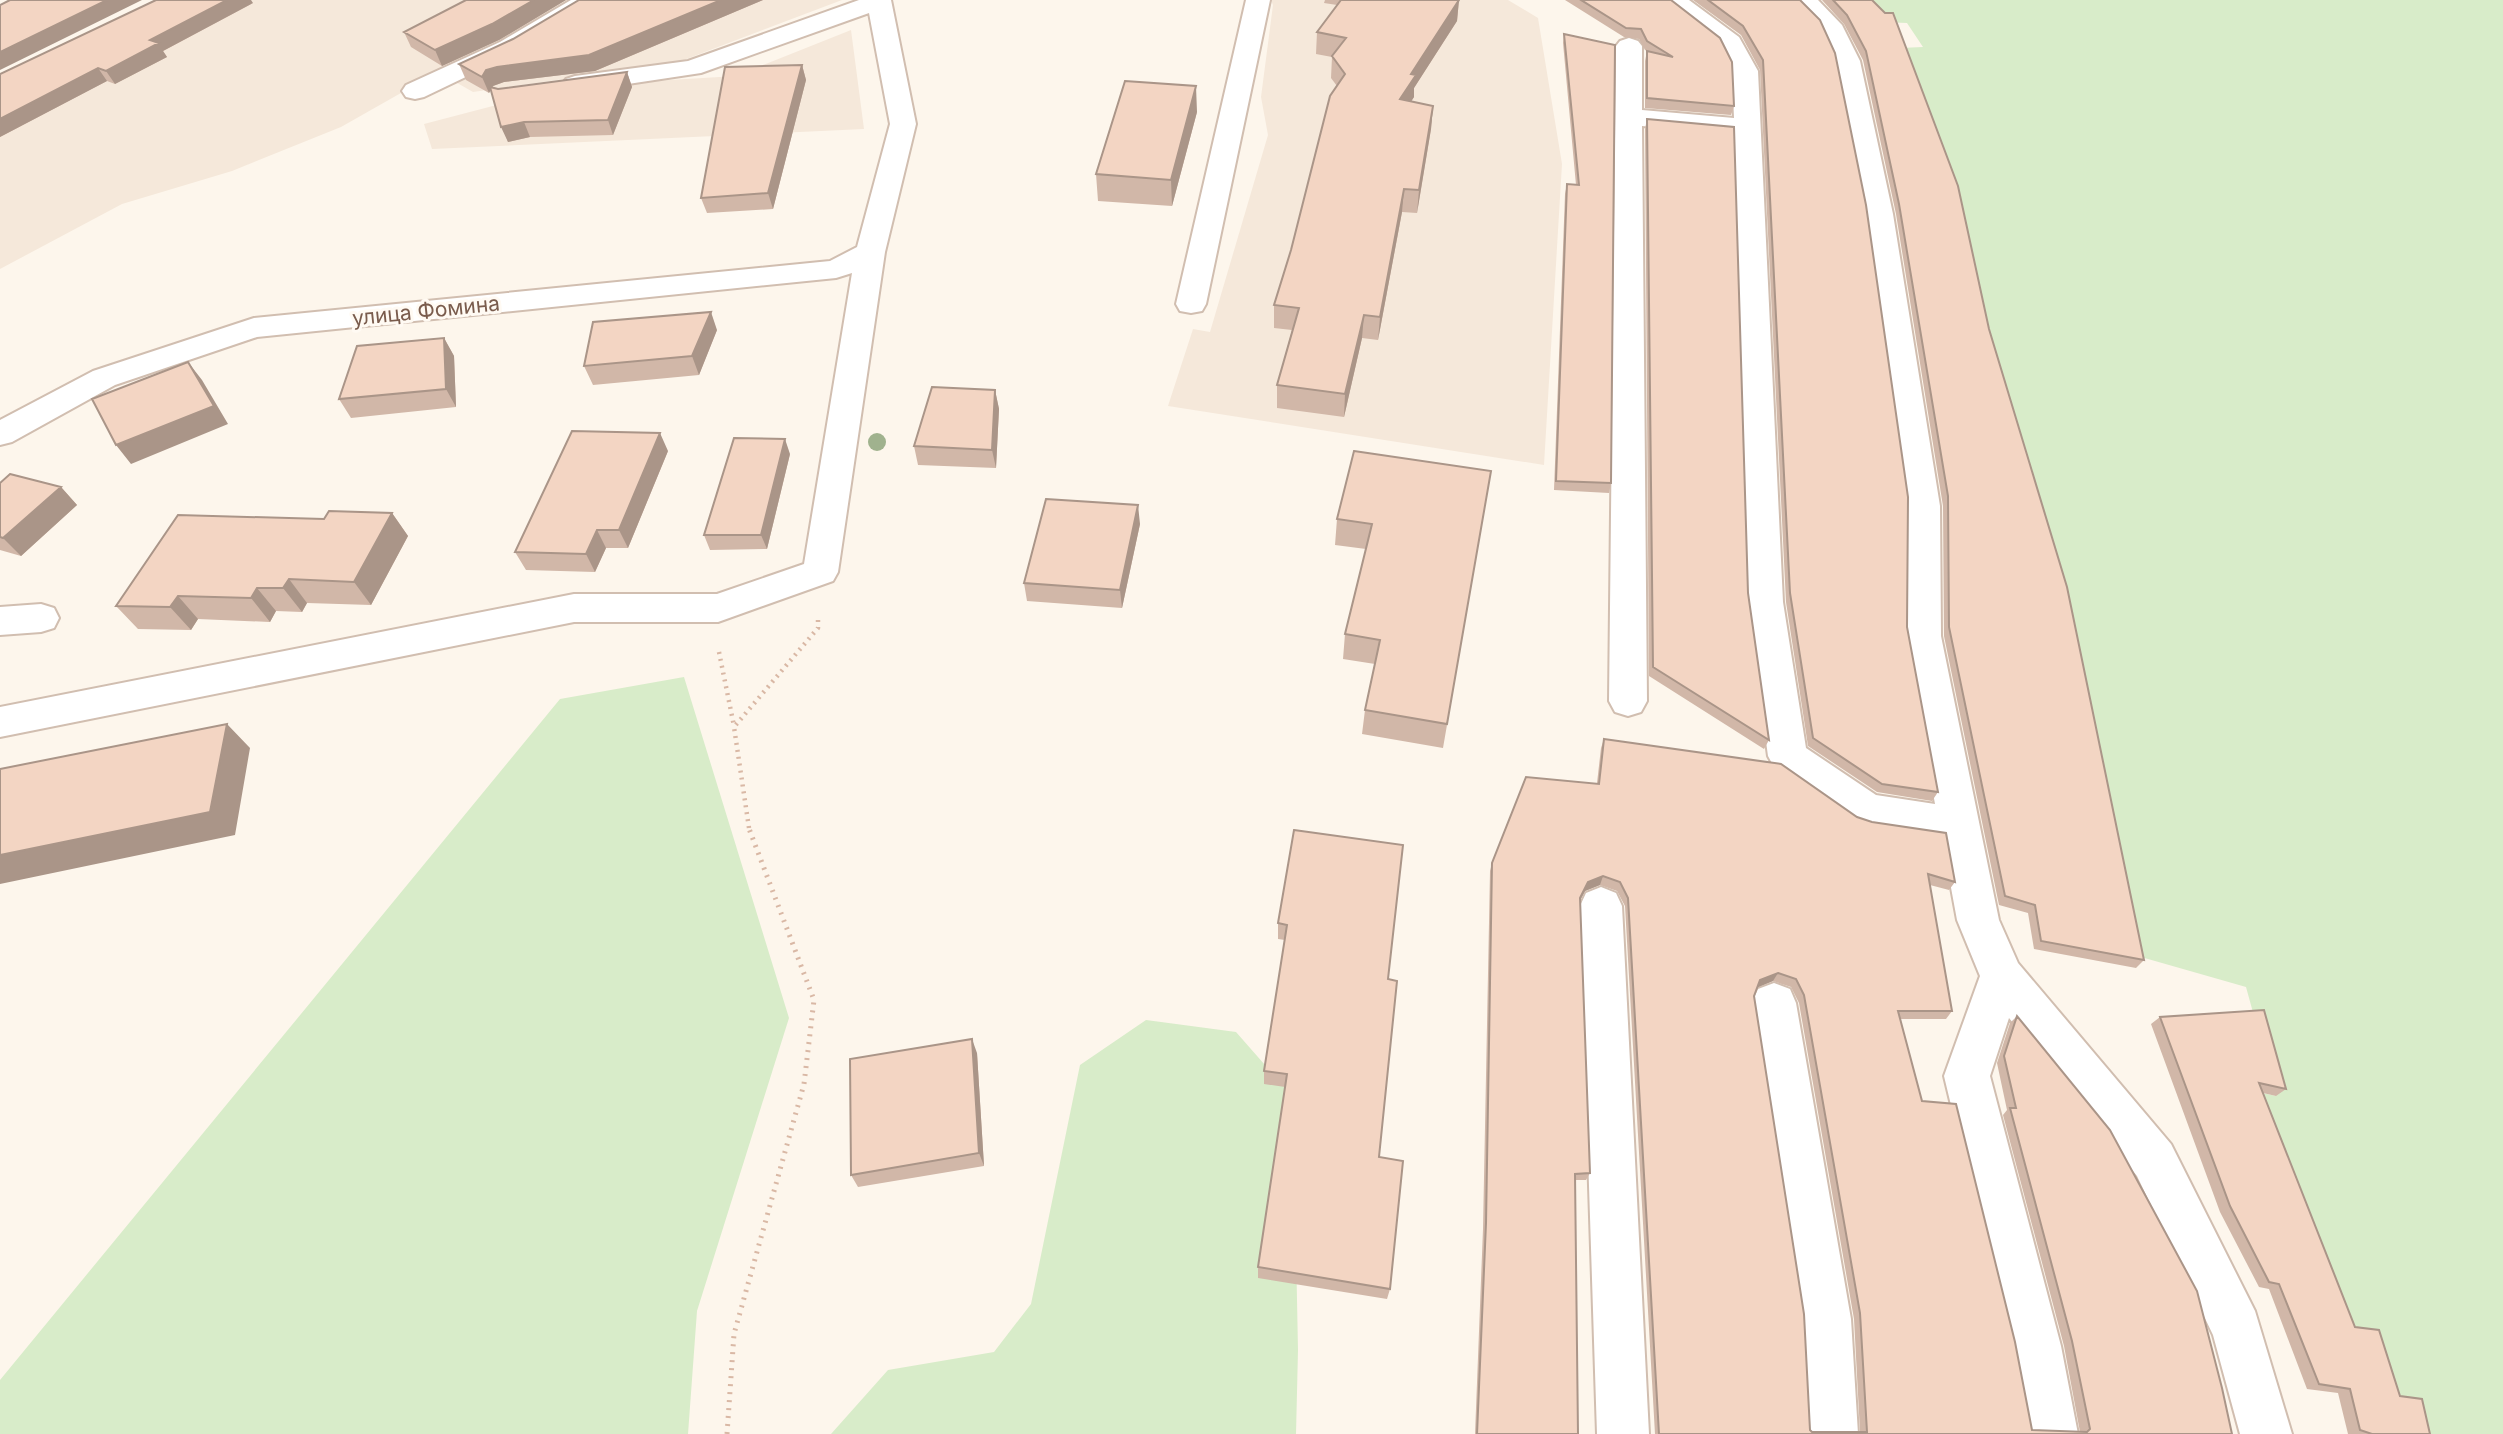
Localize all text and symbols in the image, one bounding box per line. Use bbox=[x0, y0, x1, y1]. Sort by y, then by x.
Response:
street label: улица Фомина bbox=[351, 290, 501, 331]

